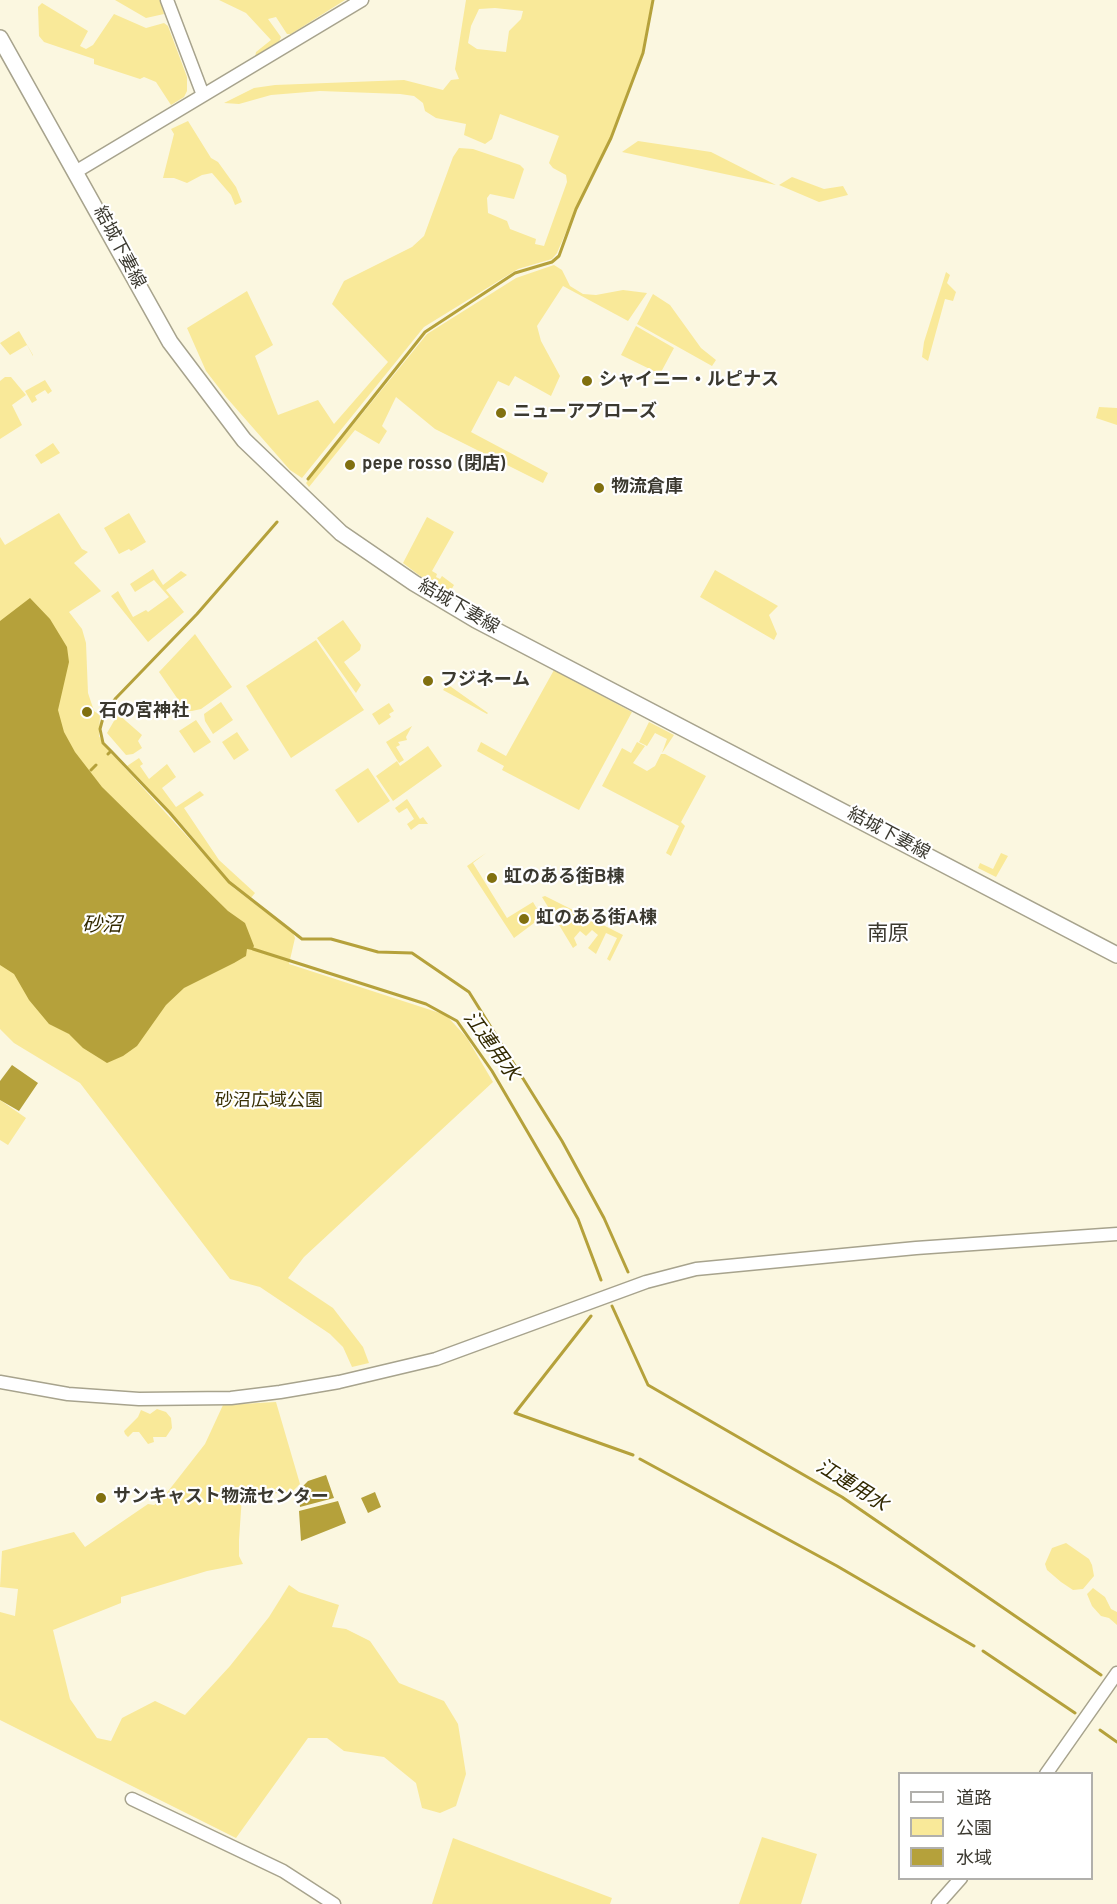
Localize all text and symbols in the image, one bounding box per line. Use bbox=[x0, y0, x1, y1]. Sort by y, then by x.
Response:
street label: 結城下妻線 bbox=[87, 203, 149, 293]
place label: シャイニー・ルピナス bbox=[599, 370, 779, 392]
marker: シャイニー・ルピナス bbox=[580, 374, 594, 388]
place label: ニューアプローズ bbox=[513, 402, 657, 424]
marker: ニューアプローズ bbox=[494, 406, 508, 420]
place label: pepe rosso (閉店) bbox=[362, 454, 506, 476]
marker: pepe rosso (閉店) bbox=[343, 458, 357, 472]
place label: 物流倉庫 bbox=[611, 477, 683, 499]
marker: 物流倉庫 bbox=[592, 481, 606, 495]
street label: 結城下妻線 bbox=[414, 576, 502, 640]
place label: フジネーム bbox=[440, 670, 530, 692]
marker: フジネーム bbox=[421, 674, 435, 688]
place label: 石の宮神社 bbox=[99, 701, 189, 723]
marker: 石の宮神社 bbox=[80, 705, 94, 719]
street label: 結城下妻線 bbox=[843, 804, 933, 866]
place label: 虹のある街B棟 bbox=[504, 867, 624, 889]
marker: 虹のある街B棟 bbox=[485, 871, 499, 885]
place label: 虹のある街A棟 bbox=[536, 908, 657, 930]
marker: 虹のある街A棟 bbox=[517, 912, 531, 926]
water label: 砂沼 bbox=[82, 915, 122, 939]
district label: 南原 bbox=[867, 923, 909, 949]
water label: 江連用水 bbox=[457, 1008, 523, 1086]
park label: 砂沼広域公園 bbox=[215, 1091, 323, 1113]
water label: 江連用水 bbox=[811, 1456, 891, 1518]
place label: サンキャスト物流センター bbox=[113, 1487, 329, 1509]
marker: サンキャスト物流センター bbox=[94, 1491, 108, 1505]
legend bbox=[898, 1772, 1093, 1880]
text: 道路 bbox=[956, 1788, 992, 1811]
text: 公園 bbox=[956, 1818, 992, 1841]
text: 水域 bbox=[956, 1848, 992, 1871]

